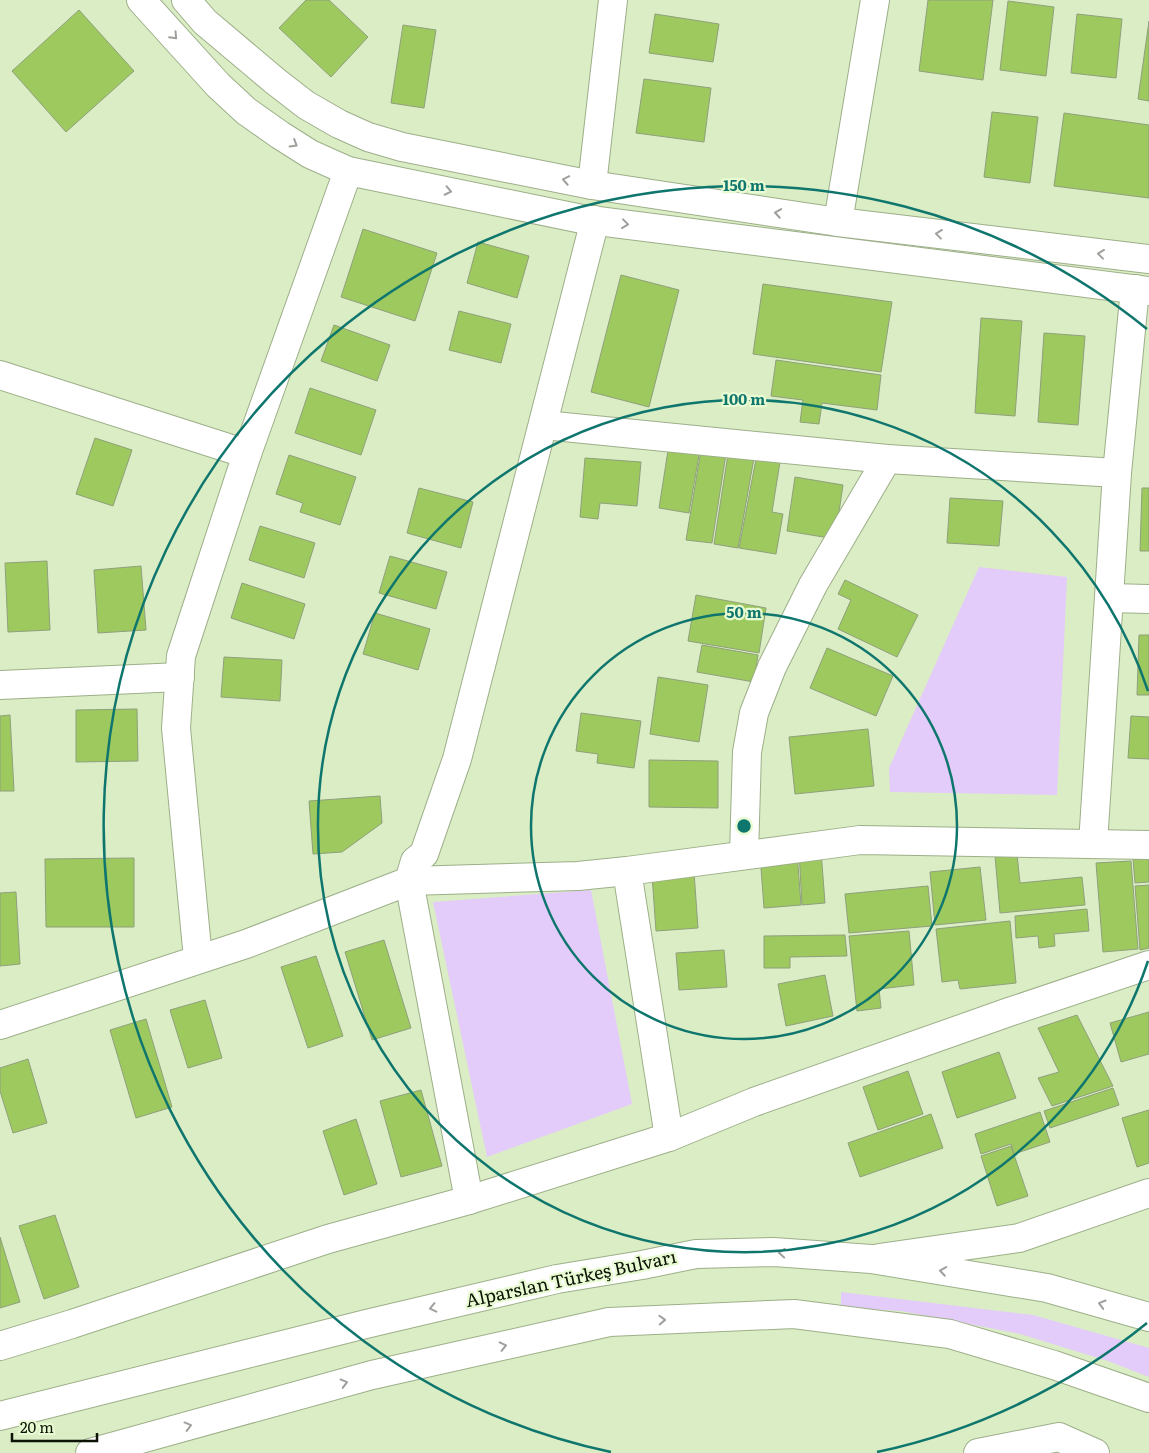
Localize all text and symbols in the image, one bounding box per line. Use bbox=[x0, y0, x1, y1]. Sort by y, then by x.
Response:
one-way arrow bbox=[168, 30, 177, 39]
one-way arrow bbox=[289, 138, 298, 148]
text: 150 m bbox=[723, 173, 765, 196]
one-way arrow bbox=[561, 175, 570, 185]
one-way arrow bbox=[444, 185, 453, 196]
one-way arrow bbox=[774, 208, 782, 219]
one-way arrow bbox=[621, 218, 629, 229]
one-way arrow bbox=[935, 229, 943, 240]
one-way arrow bbox=[1096, 249, 1105, 259]
text: 100 m bbox=[723, 387, 765, 410]
text: 50 m bbox=[726, 600, 762, 623]
centre of rings bbox=[735, 817, 753, 835]
street label: Alparslan Türkeş Bulvarı bbox=[463, 1242, 679, 1313]
one-way arrow bbox=[778, 1247, 786, 1258]
one-way arrow bbox=[939, 1266, 948, 1276]
one-way arrow bbox=[1099, 1299, 1107, 1309]
one-way arrow bbox=[429, 1303, 437, 1313]
one-way arrow bbox=[659, 1314, 667, 1325]
one-way arrow bbox=[498, 1341, 507, 1352]
one-way arrow bbox=[340, 1378, 348, 1388]
scale bar bbox=[12, 1410, 98, 1442]
text: 20 m bbox=[20, 1415, 54, 1438]
one-way arrow bbox=[183, 1421, 192, 1432]

